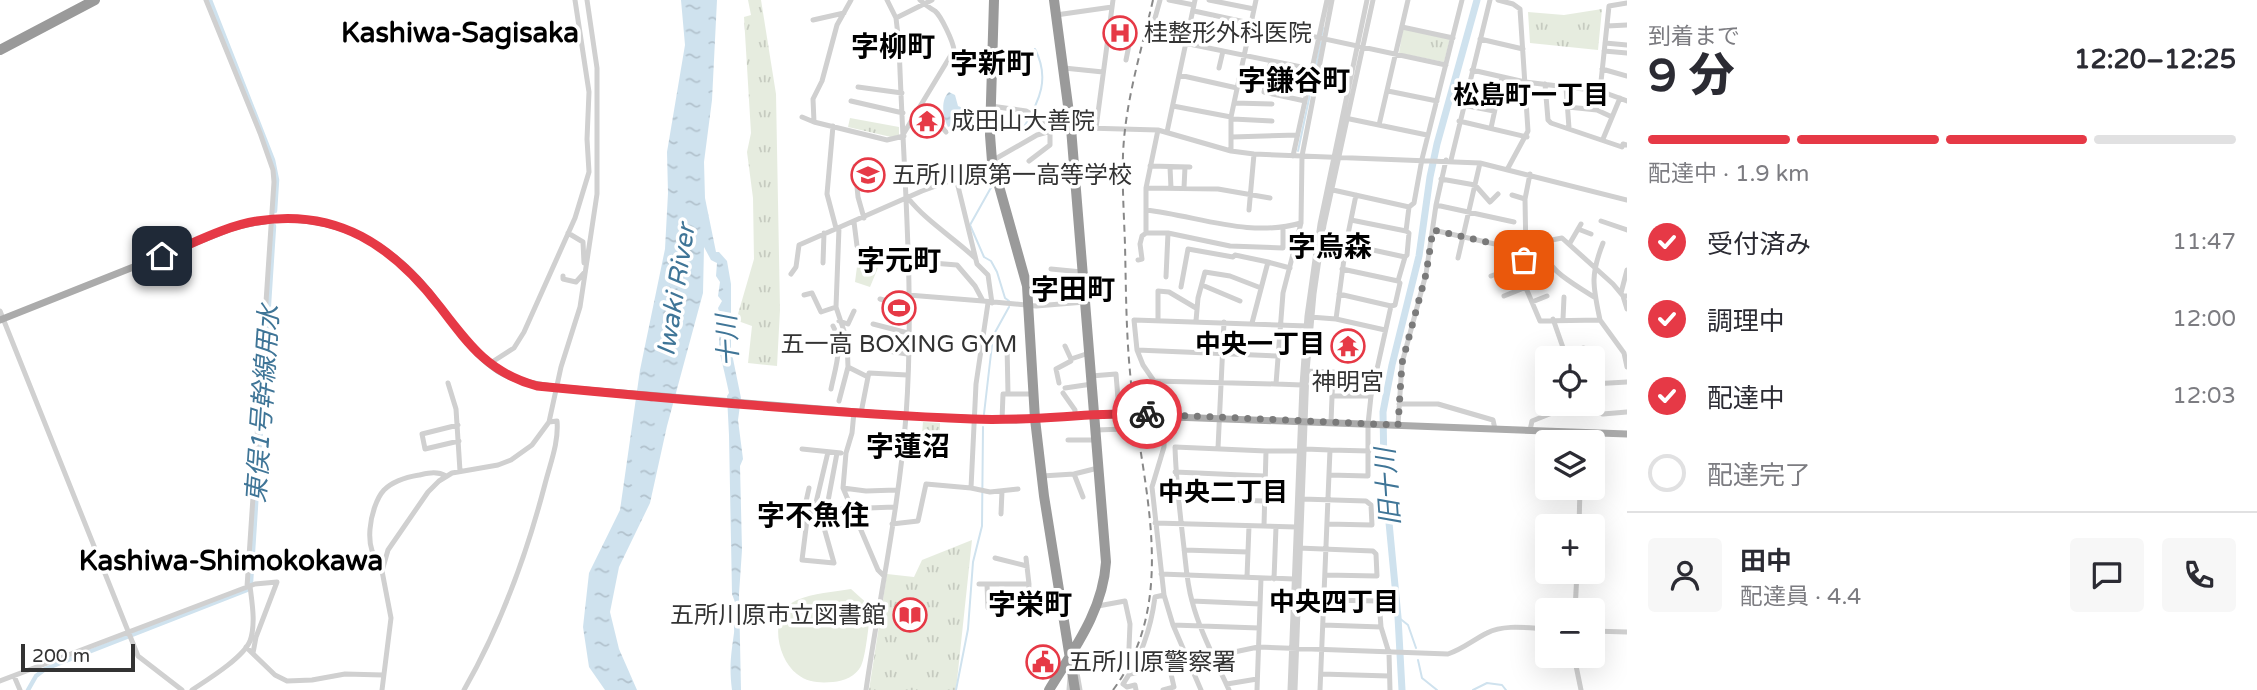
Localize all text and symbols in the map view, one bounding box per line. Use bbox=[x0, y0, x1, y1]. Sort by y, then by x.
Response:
hospital icon: 桂整形外科医院 bbox=[1101, 14, 1139, 52]
district label: Kashiwa-Sagisaka bbox=[341, 16, 579, 50]
place label: 桂整形外科医院 bbox=[1144, 19, 1312, 48]
text: 到着まで bbox=[1648, 23, 1740, 51]
district label: 字柳町 bbox=[851, 30, 935, 64]
text: 12:20–12:25 bbox=[2074, 44, 2236, 75]
district label: 字新町 bbox=[950, 47, 1034, 81]
text: 9 分 bbox=[1648, 49, 1735, 104]
district label: 字鎌谷町 bbox=[1238, 64, 1350, 98]
district label: 松島町一丁目 bbox=[1453, 80, 1609, 111]
temple icon: 成田山大善院 bbox=[908, 102, 946, 140]
place label: 成田山大善院 bbox=[951, 107, 1095, 136]
school or university icon: 五所川原第一高等学校 bbox=[849, 156, 887, 194]
text: 配達中 · 1.9 km bbox=[1648, 160, 1809, 188]
place label: 五所川原第一高等学校 bbox=[892, 161, 1132, 190]
water label: Iwaki River bbox=[650, 219, 702, 358]
icon: check bbox=[1648, 223, 1686, 261]
pin bbox=[132, 226, 192, 286]
text: 11:47 bbox=[2172, 228, 2236, 256]
text: 受付済み bbox=[1707, 229, 1811, 260]
district label: 字烏森 bbox=[1288, 230, 1372, 264]
pin bbox=[1494, 230, 1554, 290]
icon: home bbox=[143, 237, 181, 275]
icon: bag bbox=[1505, 241, 1543, 279]
district label: 字元町 bbox=[857, 244, 941, 278]
district label: 字田町 bbox=[1031, 273, 1115, 307]
sports icon: 五一高 BOXING GYM bbox=[880, 289, 918, 327]
icon: check bbox=[1648, 300, 1686, 338]
water label: 東俣1号幹線用水 bbox=[241, 301, 286, 504]
text: 12:00 bbox=[2172, 305, 2236, 333]
text: 調理中 bbox=[1707, 306, 1785, 337]
water label: 十川 bbox=[711, 311, 745, 368]
temple icon: 神明宮 bbox=[1329, 327, 1367, 365]
district label: 中央一丁目 bbox=[1195, 329, 1325, 360]
place label: 五一高 BOXING GYM bbox=[781, 330, 1018, 359]
map controls bbox=[1535, 346, 1605, 668]
button: locate bbox=[1535, 346, 1605, 416]
place label: 神明宮 bbox=[1312, 368, 1384, 397]
icon: check bbox=[1648, 377, 1686, 415]
courier bbox=[1112, 379, 1182, 449]
text: 12:03 bbox=[2172, 382, 2236, 410]
text: 配達中 bbox=[1707, 383, 1785, 414]
icon: bike bbox=[1128, 395, 1166, 433]
district label: 字蓮沼 bbox=[866, 430, 950, 464]
button: layers bbox=[1535, 430, 1605, 500]
water label: 旧十川 bbox=[1370, 444, 1406, 527]
text: 配達完了 bbox=[1707, 460, 1811, 491]
district label: 中央二丁目 bbox=[1158, 477, 1288, 508]
district label: 字不魚住 bbox=[757, 499, 869, 533]
button: + bbox=[1535, 514, 1605, 584]
button: person bbox=[1648, 538, 1722, 612]
button: chat bbox=[2070, 538, 2144, 612]
button: phone bbox=[2162, 538, 2236, 612]
district label: Kashiwa-Shimokokawa bbox=[79, 544, 383, 578]
text: 田中 bbox=[1740, 546, 1792, 577]
text: 配達員 · 4.4 bbox=[1740, 583, 1861, 611]
district label: 中央四丁目 bbox=[1269, 587, 1399, 618]
district label: 字栄町 bbox=[988, 588, 1072, 622]
library icon: 五所川原市立図書館 bbox=[891, 596, 929, 634]
button: − bbox=[1535, 598, 1605, 668]
place label: 五所川原市立図書館 bbox=[670, 601, 886, 630]
scale bar bbox=[21, 641, 135, 673]
public building icon: 五所川原警察署 bbox=[1024, 643, 1062, 681]
text: 200 m bbox=[32, 645, 90, 667]
place label: 五所川原警察署 bbox=[1068, 648, 1236, 677]

